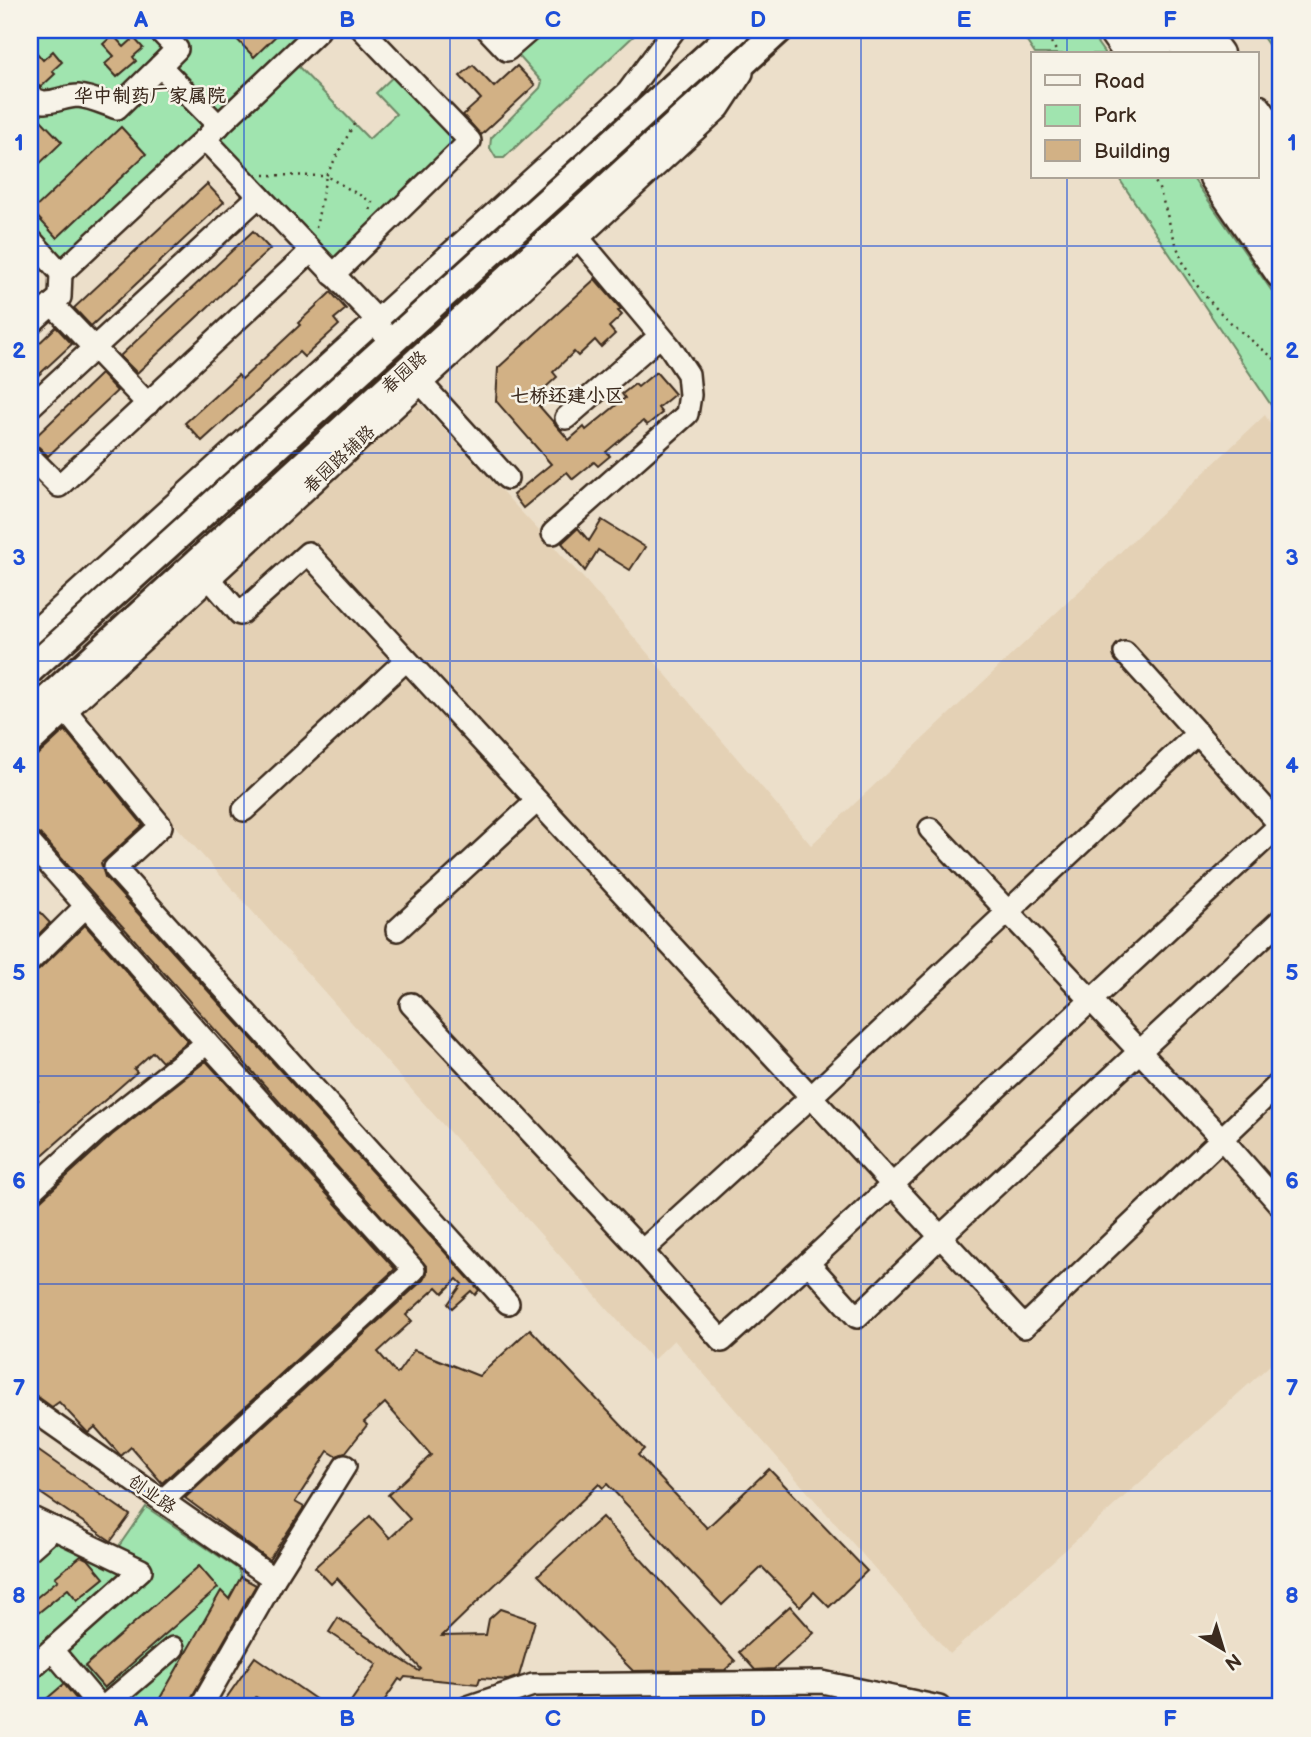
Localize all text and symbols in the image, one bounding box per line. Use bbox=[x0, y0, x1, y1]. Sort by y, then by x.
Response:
text: A bbox=[133, 6, 149, 34]
text: B bbox=[339, 6, 355, 34]
text: C bbox=[545, 6, 561, 34]
text: D bbox=[750, 6, 766, 34]
text: E bbox=[957, 6, 972, 34]
text: F bbox=[1163, 6, 1177, 34]
legend bbox=[1031, 52, 1258, 178]
text: Road bbox=[1094, 69, 1145, 94]
district label: 华中制药厂家属院 bbox=[74, 85, 226, 108]
text: Park bbox=[1094, 103, 1137, 128]
text: 1 bbox=[14, 129, 24, 157]
text: 1 bbox=[1287, 129, 1297, 157]
text: Building bbox=[1094, 139, 1170, 164]
text: 2 bbox=[12, 337, 26, 365]
text: 2 bbox=[1285, 337, 1299, 365]
street label: 春园路 bbox=[377, 347, 431, 398]
district label: 七桥还建小区 bbox=[510, 385, 624, 408]
street label: 春园路辅路 bbox=[299, 421, 379, 498]
text: 3 bbox=[12, 544, 26, 572]
text: 3 bbox=[1285, 544, 1299, 572]
text: 4 bbox=[12, 752, 26, 780]
text: 4 bbox=[1285, 752, 1299, 780]
text: 5 bbox=[12, 959, 26, 987]
text: 5 bbox=[1285, 959, 1299, 987]
text: 6 bbox=[12, 1167, 26, 1195]
text: 6 bbox=[1285, 1167, 1299, 1195]
text: 7 bbox=[13, 1374, 26, 1402]
text: 7 bbox=[1286, 1374, 1299, 1402]
street label: 创业路 bbox=[124, 1470, 180, 1518]
text: 8 bbox=[12, 1582, 26, 1610]
text: 8 bbox=[1285, 1582, 1299, 1610]
north arrow bbox=[1188, 1614, 1258, 1684]
text: N bbox=[1220, 1648, 1245, 1675]
text: A bbox=[133, 1705, 149, 1733]
text: B bbox=[339, 1705, 355, 1733]
text: C bbox=[545, 1705, 561, 1733]
text: D bbox=[750, 1705, 766, 1733]
text: E bbox=[957, 1705, 972, 1733]
text: F bbox=[1163, 1705, 1177, 1733]

